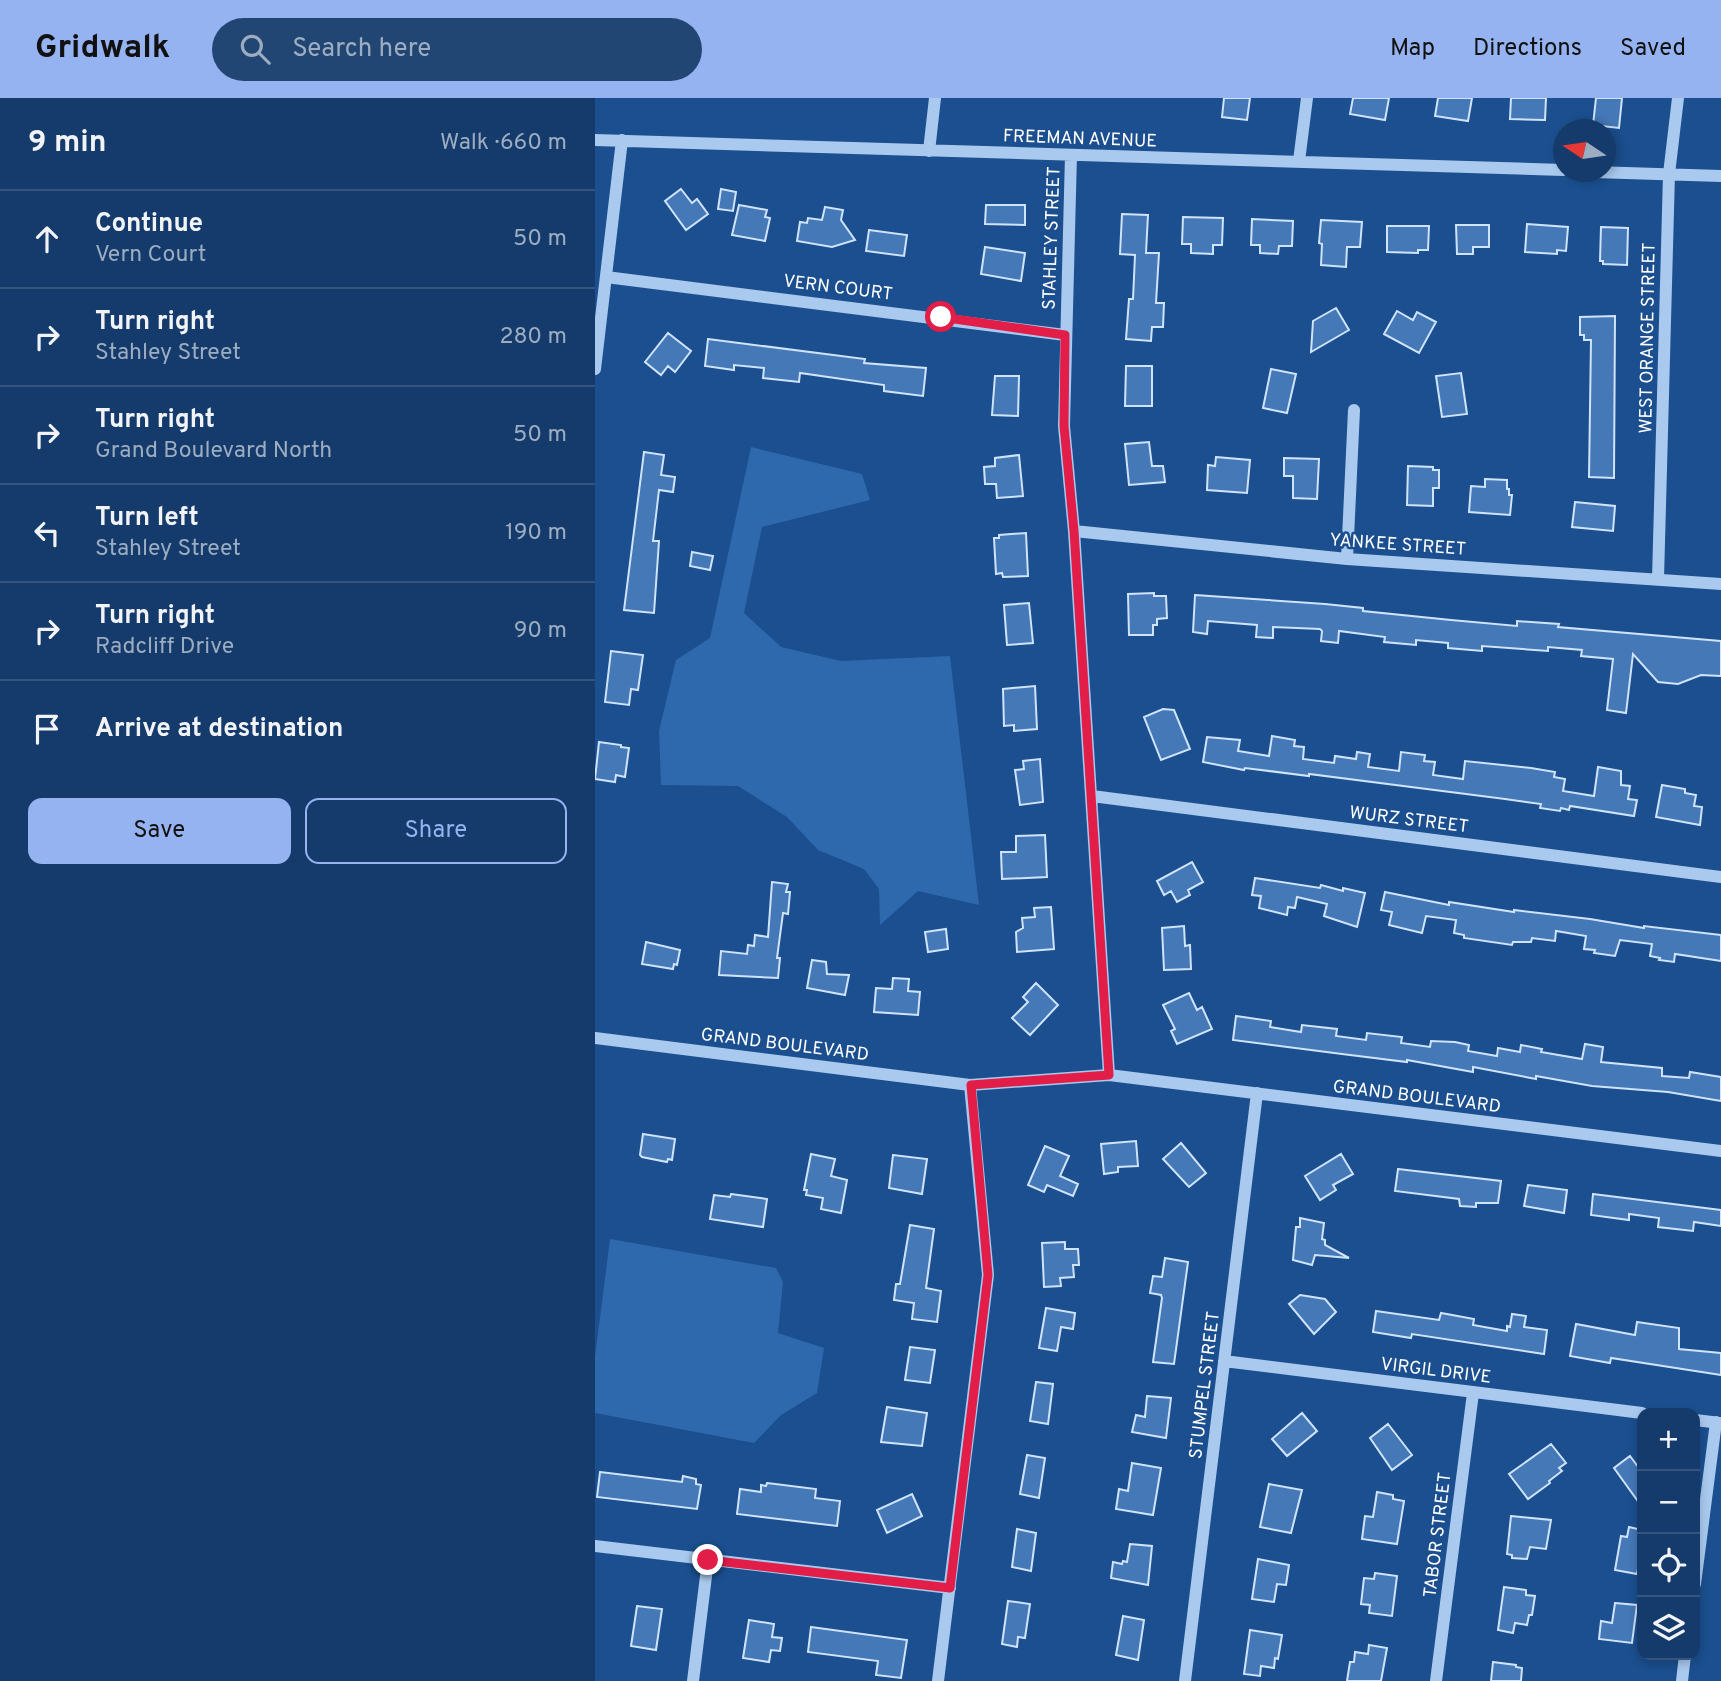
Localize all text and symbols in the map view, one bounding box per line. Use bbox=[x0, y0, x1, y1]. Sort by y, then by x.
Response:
search box bbox=[212, 18, 702, 81]
text: Gridwalk bbox=[35, 28, 170, 70]
icon: search bbox=[236, 30, 274, 68]
text: Search here bbox=[292, 33, 431, 66]
text: Map bbox=[1390, 34, 1435, 64]
text: Directions bbox=[1473, 34, 1582, 64]
text: Saved bbox=[1620, 34, 1686, 64]
north arrow bbox=[1553, 119, 1616, 182]
text: 9 min bbox=[28, 125, 106, 162]
street label: FREEMAN AVENUE bbox=[1002, 125, 1157, 154]
text: Walk · 660 m bbox=[440, 129, 567, 158]
street label: STAHLEY STREET bbox=[1038, 166, 1066, 310]
text: Continue bbox=[95, 208, 203, 241]
icon: ahead bbox=[28, 220, 66, 258]
text: 50 m bbox=[513, 225, 567, 254]
text: Vern Court bbox=[95, 241, 207, 270]
street label: WEST ORANGE STREET bbox=[1635, 242, 1662, 434]
street label: VERN COURT bbox=[782, 270, 894, 307]
route start bbox=[925, 301, 956, 332]
text: Turn right bbox=[95, 306, 215, 339]
icon: right bbox=[28, 318, 66, 356]
text: 280 m bbox=[499, 323, 567, 352]
text: Stahley Street bbox=[95, 339, 241, 368]
text: Turn right bbox=[95, 404, 215, 437]
icon: right bbox=[28, 416, 66, 454]
text: 50 m bbox=[513, 421, 567, 450]
text: Grand Boulevard North bbox=[95, 437, 332, 466]
text: Turn left bbox=[95, 502, 199, 535]
icon: left bbox=[28, 514, 66, 552]
text: 190 m bbox=[505, 519, 567, 548]
street label: YANKEE STREET bbox=[1329, 529, 1467, 562]
text: Stahley Street bbox=[95, 535, 241, 564]
text: Turn right bbox=[95, 600, 215, 633]
icon: right bbox=[28, 612, 66, 650]
text: 90 m bbox=[514, 617, 567, 646]
text: Radcliff Drive bbox=[95, 633, 234, 662]
icon: arrive bbox=[28, 710, 66, 748]
text: Arrive at destination bbox=[95, 713, 343, 746]
button: Save bbox=[28, 798, 291, 864]
button: Share bbox=[305, 798, 567, 864]
street label: WURZ STREET bbox=[1348, 802, 1470, 839]
street label: GRAND BOULEVARD bbox=[700, 1024, 870, 1067]
street label: GRAND BOULEVARD bbox=[1332, 1076, 1502, 1119]
street label: STUMPEL STREET bbox=[1185, 1310, 1226, 1460]
street label: VIRGIL DRIVE bbox=[1379, 1353, 1492, 1390]
map controls bbox=[1637, 1408, 1700, 1660]
button: + bbox=[1637, 1408, 1700, 1471]
street label: TABOR STREET bbox=[1419, 1471, 1458, 1599]
button: − bbox=[1637, 1471, 1700, 1534]
button: locate bbox=[1637, 1534, 1700, 1597]
route end bbox=[692, 1544, 723, 1575]
button: layers bbox=[1637, 1597, 1700, 1660]

